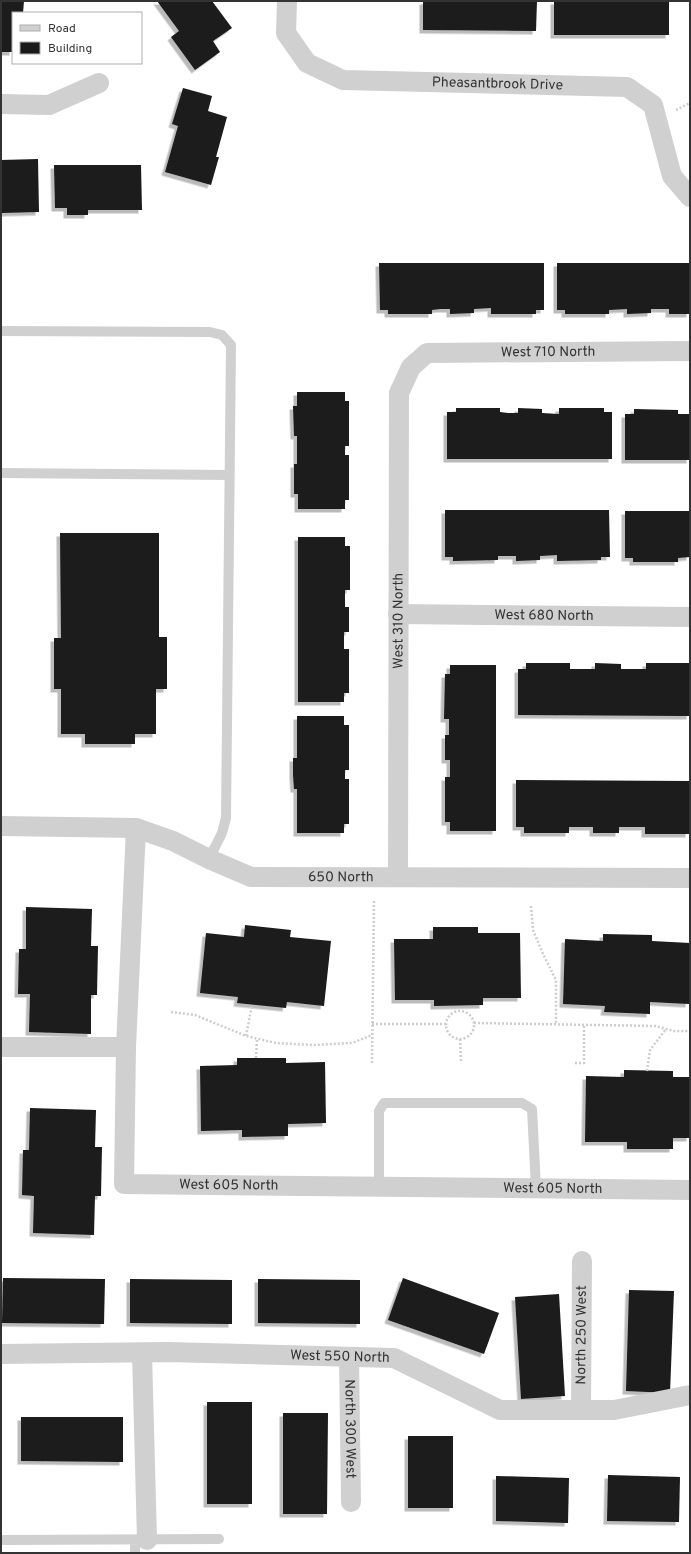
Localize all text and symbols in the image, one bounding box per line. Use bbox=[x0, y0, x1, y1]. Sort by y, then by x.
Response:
legend bbox=[12, 12, 142, 64]
text: Road bbox=[48, 21, 76, 37]
text: Building bbox=[48, 41, 92, 57]
street label: Pheasantbrook Drive bbox=[432, 74, 563, 94]
street label: West 710 North bbox=[501, 343, 596, 361]
street label: West 310 North bbox=[390, 573, 407, 669]
street label: West 680 North bbox=[494, 606, 594, 625]
street label: 650 North bbox=[308, 869, 374, 886]
street label: West 605 North bbox=[179, 1176, 279, 1194]
street label: West 605 North bbox=[503, 1180, 603, 1198]
street label: North 250 West bbox=[573, 1285, 590, 1385]
street label: West 550 North bbox=[290, 1347, 390, 1366]
street label: North 300 West bbox=[341, 1379, 359, 1479]

